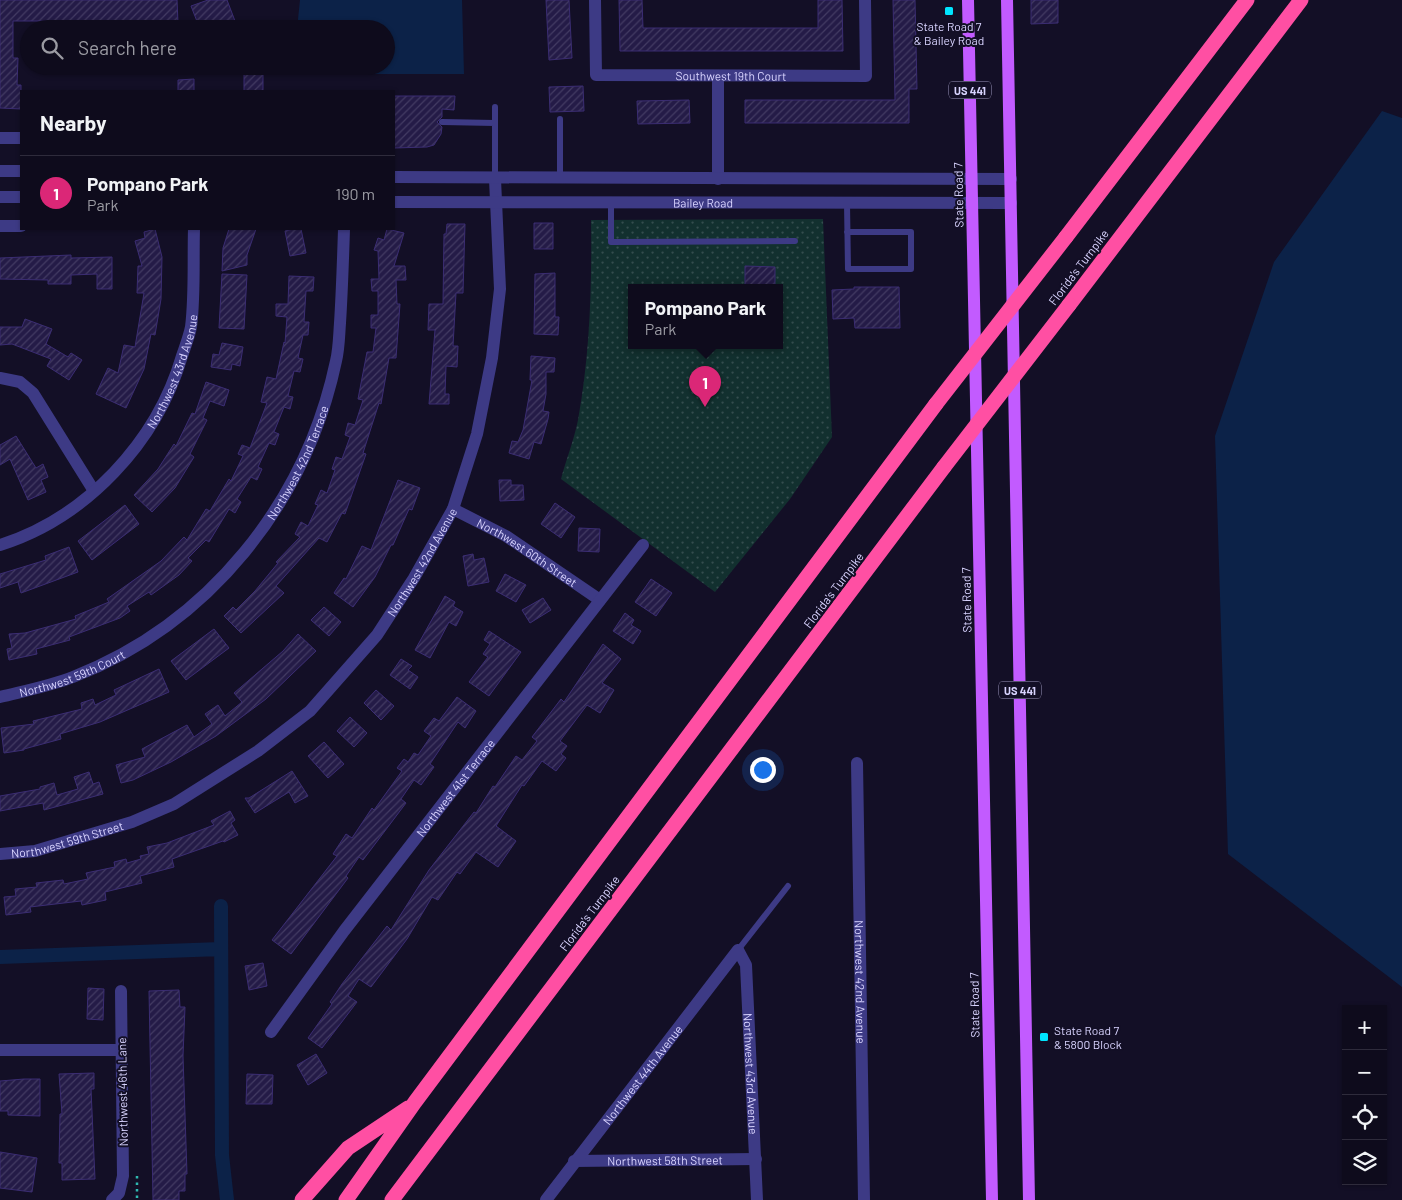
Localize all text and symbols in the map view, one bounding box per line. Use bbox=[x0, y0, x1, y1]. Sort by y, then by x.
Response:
marker: State Road 7 & Bailey Road bbox=[943, 5, 955, 17]
place label: State Road 7 & Bailey Road bbox=[914, 19, 984, 47]
search box bbox=[20, 20, 395, 75]
icon: search bbox=[38, 34, 66, 62]
text: Search here bbox=[78, 36, 177, 59]
street label: Southwest 19th Court bbox=[675, 68, 786, 83]
road number: US 441 bbox=[949, 82, 991, 98]
text: Nearby bbox=[40, 110, 106, 135]
street label: State Road 7 bbox=[950, 162, 966, 228]
text: Pompano Park bbox=[87, 172, 208, 195]
text: 1 bbox=[53, 184, 59, 203]
text: 190 m bbox=[336, 184, 375, 203]
text: Park bbox=[87, 195, 118, 214]
street label: Bailey Road bbox=[673, 195, 733, 210]
street label: Florida's Turnpike bbox=[1045, 227, 1111, 307]
popup bbox=[628, 284, 783, 349]
text: Pompano Park bbox=[645, 296, 766, 319]
street label: Northwest 43rd Avenue bbox=[144, 314, 199, 431]
text: Park bbox=[645, 319, 676, 338]
pin: 1 bbox=[689, 366, 721, 407]
street label: Northwest 42nd Terrace bbox=[264, 404, 331, 522]
street label: Northwest 42nd Avenue bbox=[384, 505, 459, 619]
street label: Northwest 60th Street bbox=[475, 515, 580, 589]
street label: Florida's Turnpike bbox=[800, 550, 866, 630]
street label: State Road 7 bbox=[958, 567, 974, 633]
street label: Northwest 59th Court bbox=[18, 647, 127, 699]
road number: US 441 bbox=[999, 682, 1041, 698]
street label: Northwest 41st Terrace bbox=[413, 736, 497, 839]
your location bbox=[750, 757, 776, 783]
street label: Northwest 59th Street bbox=[10, 818, 125, 860]
street label: Florida's Turnpike bbox=[556, 873, 622, 953]
street label: Northwest 42nd Avenue bbox=[853, 920, 868, 1044]
street label: State Road 7 bbox=[966, 972, 982, 1038]
map controls bbox=[1342, 1005, 1387, 1185]
button: + bbox=[1342, 1005, 1387, 1050]
street label: Northwest 43rd Avenue bbox=[741, 1013, 761, 1135]
street label: Northwest 44th Avenue bbox=[600, 1022, 685, 1127]
place label: State Road 7 & 5800 Block bbox=[1054, 1023, 1122, 1051]
marker: State Road 7 & 5800 Block bbox=[1038, 1031, 1050, 1043]
street label: Northwest 46th Lane bbox=[114, 1037, 130, 1147]
button: − bbox=[1342, 1050, 1387, 1095]
button: locate bbox=[1342, 1095, 1387, 1140]
button: layers bbox=[1342, 1140, 1387, 1185]
street label: Northwest 58th Street bbox=[607, 1152, 723, 1168]

